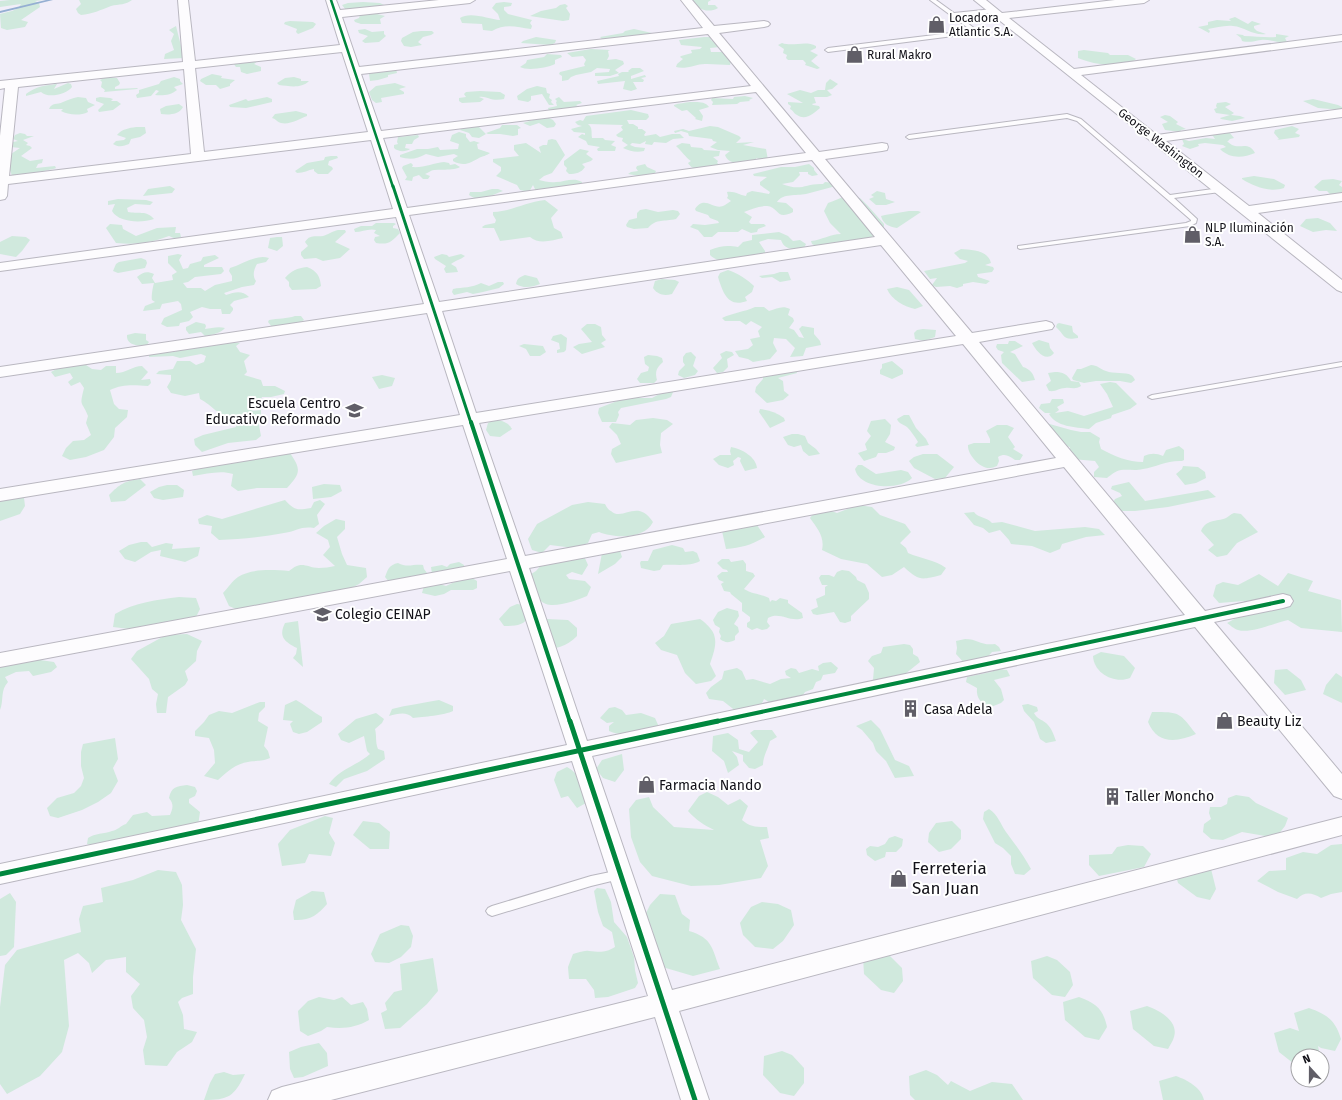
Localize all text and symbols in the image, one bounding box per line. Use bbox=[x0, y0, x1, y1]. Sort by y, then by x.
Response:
place label: Locadora Atlantic S.A. bbox=[949, 11, 1013, 39]
shop icon: Locadora Atlantic S.A. bbox=[926, 15, 946, 35]
shop icon: Rural Makro bbox=[844, 45, 864, 65]
place label: Rural Makro bbox=[867, 48, 932, 62]
street label: George Washington bbox=[1115, 105, 1207, 181]
place label: NLP Iluminación S.A. bbox=[1205, 221, 1294, 249]
shop icon: NLP Iluminación S.A. bbox=[1182, 225, 1202, 245]
place label: Escuela Centro Educativo Reformado bbox=[205, 395, 341, 428]
school or university icon: Escuela Centro Educativo Reformado bbox=[344, 401, 364, 421]
school or university icon: Colegio CEINAP bbox=[312, 604, 332, 624]
place label: Colegio CEINAP bbox=[335, 606, 431, 623]
building icon: Casa Adela bbox=[901, 699, 921, 719]
place label: Casa Adela bbox=[924, 701, 993, 718]
shop icon: Beauty Liz bbox=[1214, 711, 1234, 731]
place label: Beauty Liz bbox=[1237, 713, 1301, 730]
shop icon: Farmacia Nando bbox=[636, 775, 656, 795]
place label: Farmacia Nando bbox=[659, 777, 762, 794]
building icon: Taller Moncho bbox=[1102, 786, 1122, 806]
place label: Taller Moncho bbox=[1125, 788, 1214, 805]
place label: Ferreteria San Juan bbox=[912, 858, 987, 899]
shop icon: Ferreteria San Juan bbox=[889, 868, 909, 888]
north arrow bbox=[1290, 1048, 1330, 1088]
text: N bbox=[1301, 1052, 1312, 1067]

